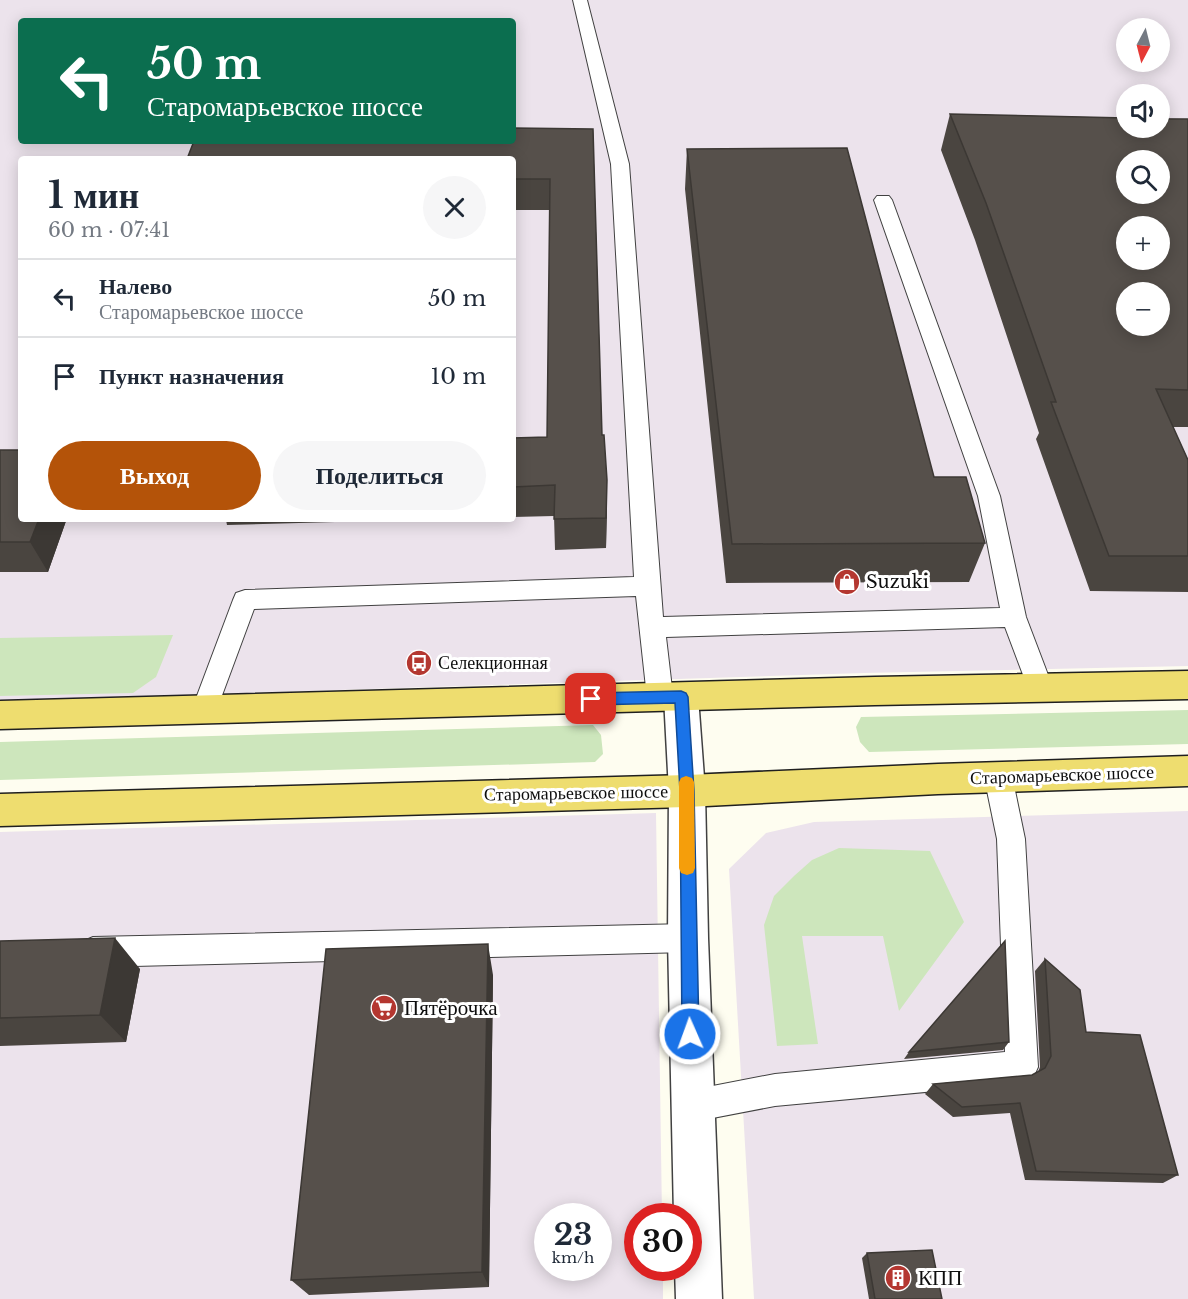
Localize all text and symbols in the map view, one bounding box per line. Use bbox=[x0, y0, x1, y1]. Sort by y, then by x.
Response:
north arrow bbox=[1116, 18, 1170, 72]
map controls bbox=[1116, 18, 1170, 336]
text: 50 m bbox=[147, 38, 261, 90]
icon: left bbox=[48, 42, 126, 120]
button: sound bbox=[1116, 84, 1170, 138]
text: Старомарьевское шоссе bbox=[147, 90, 423, 123]
button: search bbox=[1116, 150, 1170, 204]
text: 1 мин bbox=[48, 173, 139, 218]
button: close bbox=[423, 176, 486, 239]
button: + bbox=[1116, 216, 1170, 270]
text: 60 m · 07:41 bbox=[48, 218, 170, 242]
text: Налево bbox=[99, 273, 172, 300]
icon: left bbox=[48, 282, 81, 315]
button: − bbox=[1116, 282, 1170, 336]
text: 50 m bbox=[428, 285, 486, 312]
text: Старомарьевское шоссе bbox=[99, 300, 304, 324]
icon: arrive bbox=[48, 360, 81, 393]
text: Пункт назначения bbox=[99, 363, 284, 390]
text: 10 m bbox=[431, 363, 486, 390]
button: Выход bbox=[48, 441, 261, 510]
button: Поделиться bbox=[273, 441, 486, 510]
shop icon: Suzuki bbox=[832, 567, 862, 597]
place label: Suzuki bbox=[866, 571, 929, 593]
bus stop icon: Селекционная bbox=[404, 648, 434, 678]
place label: Селекционная bbox=[438, 652, 548, 674]
pin bbox=[565, 673, 616, 724]
icon: arrive bbox=[574, 682, 607, 715]
street label: Старомарьевское шоссе bbox=[970, 761, 1154, 789]
street label: Старомарьевское шоссе bbox=[484, 780, 668, 806]
supermarket icon: Пятёрочка bbox=[369, 993, 399, 1023]
place label: Пятёрочка bbox=[404, 995, 498, 1021]
position arrow bbox=[658, 1002, 722, 1066]
speed limit sign: 30 bbox=[624, 1203, 702, 1281]
text: 23 bbox=[554, 1216, 592, 1253]
text: km/h bbox=[552, 1248, 594, 1267]
building icon: КПП bbox=[883, 1263, 913, 1293]
place label: КПП bbox=[918, 1265, 962, 1291]

